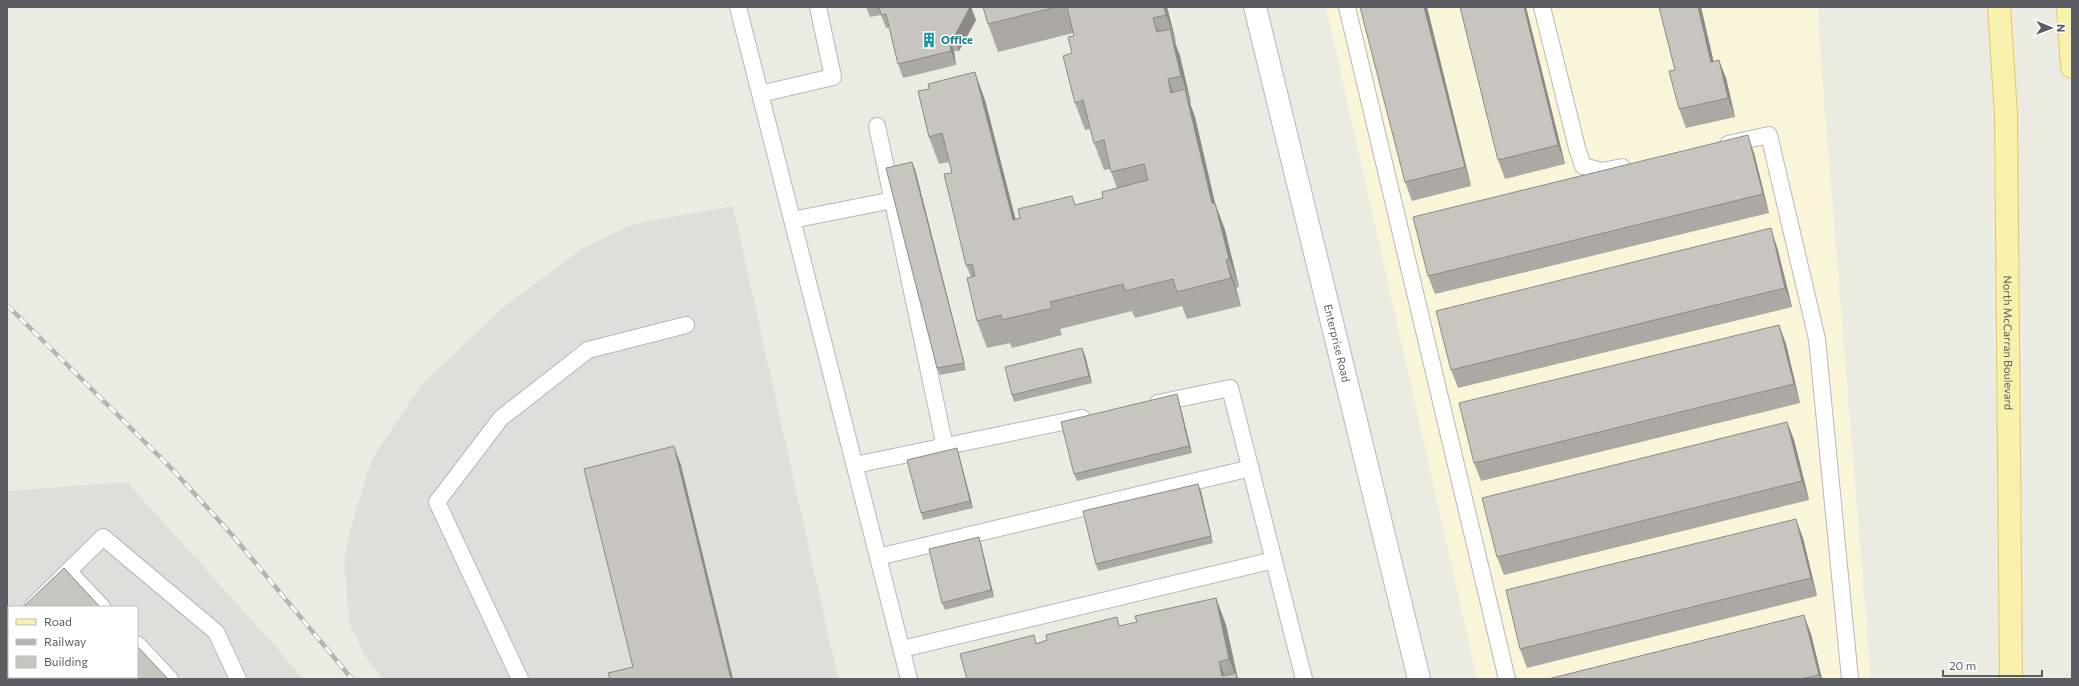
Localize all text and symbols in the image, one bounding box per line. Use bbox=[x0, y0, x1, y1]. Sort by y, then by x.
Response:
north arrow bbox=[2031, 8, 2071, 48]
text: N bbox=[2055, 24, 2068, 32]
building icon: Office bbox=[920, 31, 938, 49]
place label: Office bbox=[941, 33, 973, 46]
street label: North McCarran Boulevard bbox=[2001, 275, 2016, 410]
street label: Enterprise Road bbox=[1322, 303, 1353, 383]
legend bbox=[8, 606, 138, 678]
text: Road bbox=[44, 614, 72, 628]
text: Railway bbox=[44, 634, 86, 648]
scale bar bbox=[1943, 652, 2042, 678]
text: Building bbox=[44, 654, 88, 668]
text: 20 m bbox=[1949, 658, 1976, 672]

